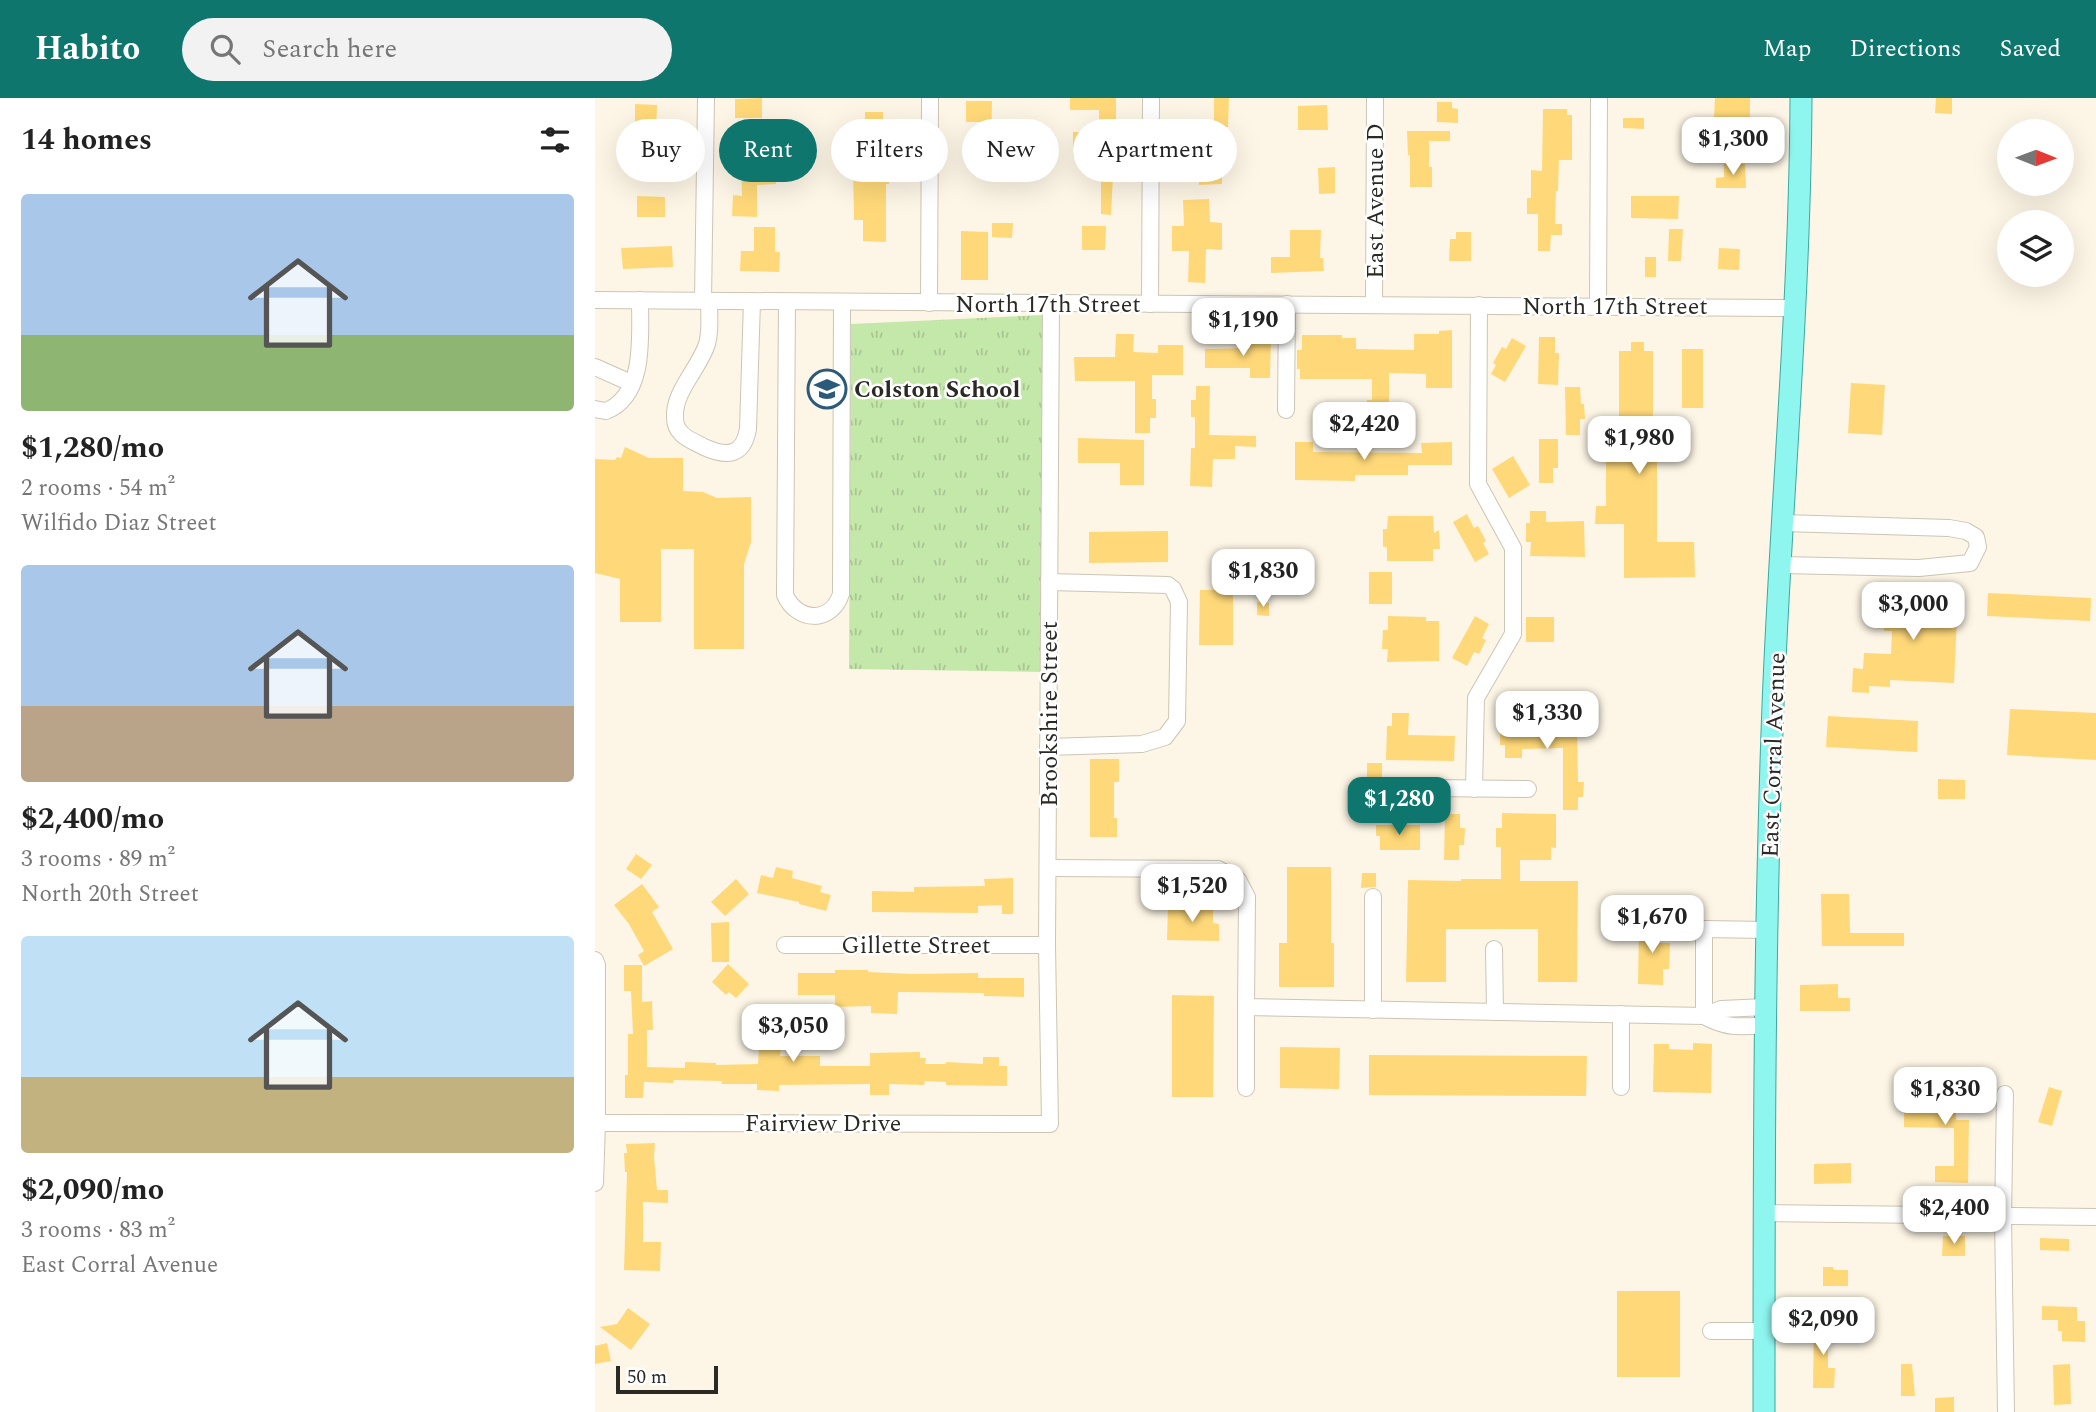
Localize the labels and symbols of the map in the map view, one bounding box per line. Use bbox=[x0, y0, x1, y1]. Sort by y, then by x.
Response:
pin: $1,300 bbox=[1676, 118, 1790, 177]
north arrow bbox=[1997, 119, 2074, 196]
street label: East Avenue D bbox=[1358, 123, 1394, 279]
street label: North 17th Street bbox=[955, 287, 1141, 323]
street label: North 17th Street bbox=[1522, 289, 1708, 325]
pin: $1,190 bbox=[1186, 299, 1300, 358]
school or university icon: Colston School bbox=[806, 368, 848, 410]
place label: Colston School bbox=[854, 372, 1020, 408]
pin: $2,420 bbox=[1307, 402, 1421, 462]
pin: $1,980 bbox=[1582, 416, 1696, 476]
pin: $1,830 bbox=[1206, 550, 1320, 609]
pin: $3,000 bbox=[1856, 582, 1970, 642]
street label: Brookshire Street bbox=[1032, 621, 1068, 807]
street label: East Corral Avenue bbox=[1752, 652, 1796, 858]
pin: $1,330 bbox=[1490, 692, 1604, 751]
pin: $1,280 bbox=[1342, 778, 1456, 837]
pin: $1,520 bbox=[1135, 864, 1249, 924]
pin: $1,670 bbox=[1595, 896, 1709, 955]
street label: Gillette Street bbox=[841, 928, 991, 964]
pin: $3,050 bbox=[736, 1004, 850, 1064]
pin: $1,830 bbox=[1888, 1068, 2002, 1127]
street label: Fairview Drive bbox=[745, 1106, 901, 1142]
pin: $2,400 bbox=[1897, 1186, 2011, 1246]
pin: $2,090 bbox=[1766, 1298, 1880, 1357]
scale bar bbox=[616, 1363, 717, 1395]

